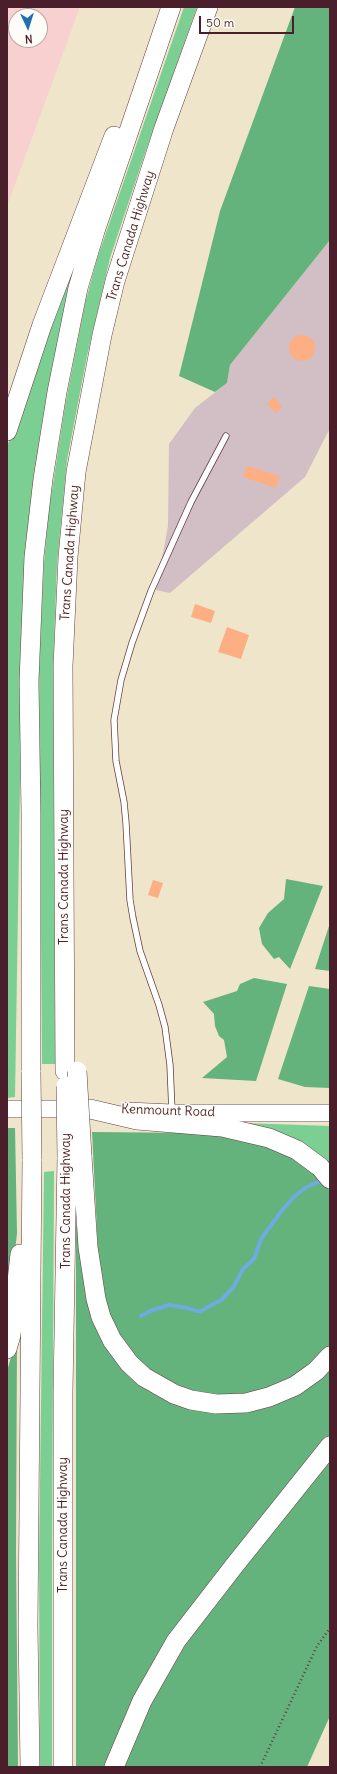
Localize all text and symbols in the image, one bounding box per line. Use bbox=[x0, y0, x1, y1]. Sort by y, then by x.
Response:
north arrow bbox=[8, 8, 48, 48]
scale bar bbox=[201, 8, 296, 34]
text: 50 m bbox=[206, 15, 234, 30]
text: N bbox=[24, 32, 33, 46]
street label: Trans Canada Highway bbox=[104, 169, 158, 303]
street label: Trans Canada Highway bbox=[57, 485, 83, 621]
street label: Trans Canada Highway bbox=[56, 809, 72, 945]
street label: Kenmount Road bbox=[121, 1102, 215, 1120]
street label: Trans Canada Highway bbox=[58, 1133, 74, 1269]
street label: Trans Canada Highway bbox=[55, 1457, 71, 1593]

